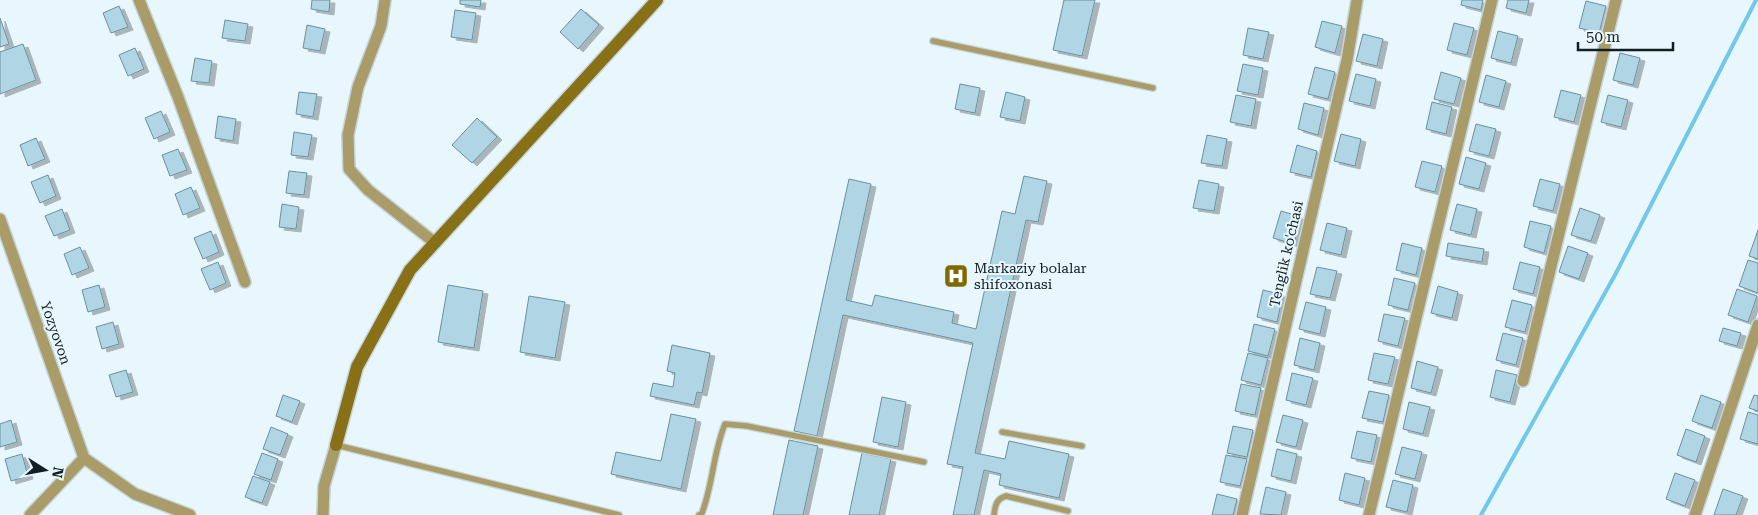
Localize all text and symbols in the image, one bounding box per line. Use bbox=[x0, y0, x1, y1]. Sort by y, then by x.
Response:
scale bar bbox=[1578, 20, 1673, 52]
text: 50 m bbox=[1586, 28, 1621, 46]
street label: Tenglik ko'chasi bbox=[1266, 199, 1306, 309]
place label: Markaziy bolalar shifoxonasi bbox=[974, 260, 1087, 292]
hospital icon: Markaziy bolalar shifoxonasi bbox=[943, 263, 969, 289]
street label: Yozyovon bbox=[38, 299, 74, 367]
north arrow bbox=[20, 445, 70, 495]
text: N bbox=[49, 466, 67, 480]

